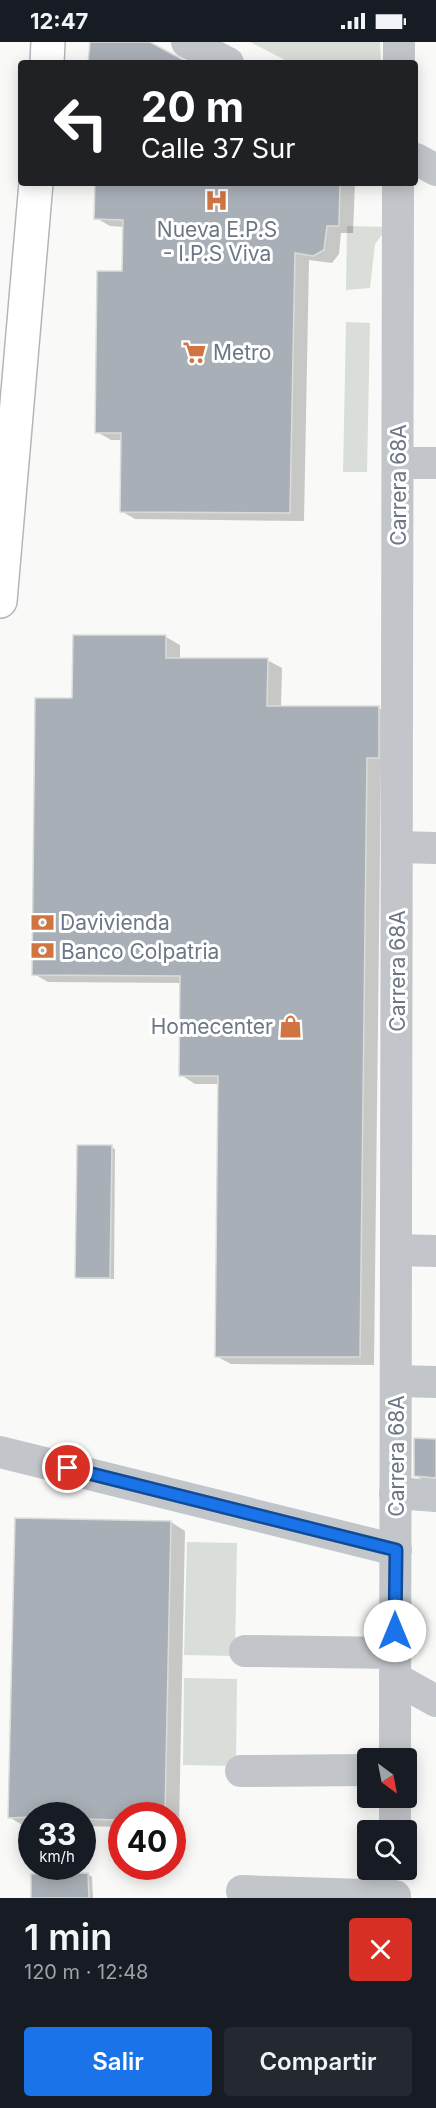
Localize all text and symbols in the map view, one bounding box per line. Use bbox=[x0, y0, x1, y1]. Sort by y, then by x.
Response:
text: 12:47 bbox=[30, 8, 88, 34]
text: 20 m bbox=[141, 81, 244, 132]
icon: left bbox=[42, 84, 120, 162]
text: Calle 37 Sur bbox=[141, 132, 295, 165]
hospital icon: Nueva E.P.S - I.P.S Viva bbox=[204, 188, 230, 214]
place label: Nueva E.P.S - I.P.S Viva bbox=[157, 217, 277, 266]
supermarket icon: Metro bbox=[182, 339, 208, 365]
place label: Metro bbox=[213, 340, 271, 365]
street label: Carrera 68A bbox=[386, 424, 411, 546]
bank icon: Davivienda bbox=[29, 909, 55, 935]
place label: Davivienda bbox=[60, 910, 170, 935]
street label: Carrera 68A bbox=[385, 910, 410, 1032]
bank icon: Banco Colpatria bbox=[30, 938, 56, 964]
place label: Banco Colpatria bbox=[61, 939, 219, 964]
shop icon: Homecenter bbox=[278, 1013, 304, 1039]
place label: Homecenter bbox=[151, 1014, 273, 1039]
street label: Carrera 68A bbox=[384, 1395, 409, 1517]
pin bbox=[42, 1442, 93, 1493]
icon: arrive bbox=[51, 1451, 84, 1484]
position arrow bbox=[363, 1599, 427, 1663]
north arrow bbox=[357, 1748, 417, 1808]
map controls bbox=[357, 1748, 417, 1880]
speed limit sign: 40 bbox=[108, 1802, 186, 1880]
text: 33 bbox=[38, 1816, 76, 1852]
button: search bbox=[357, 1820, 417, 1880]
text: km/h bbox=[39, 1847, 75, 1866]
text: 1 min bbox=[24, 1915, 112, 1959]
button: close bbox=[349, 1918, 412, 1981]
text: 120 m · 12:48 bbox=[24, 1960, 149, 1984]
button: Salir bbox=[24, 2027, 212, 2096]
button: Compartir bbox=[224, 2027, 412, 2096]

